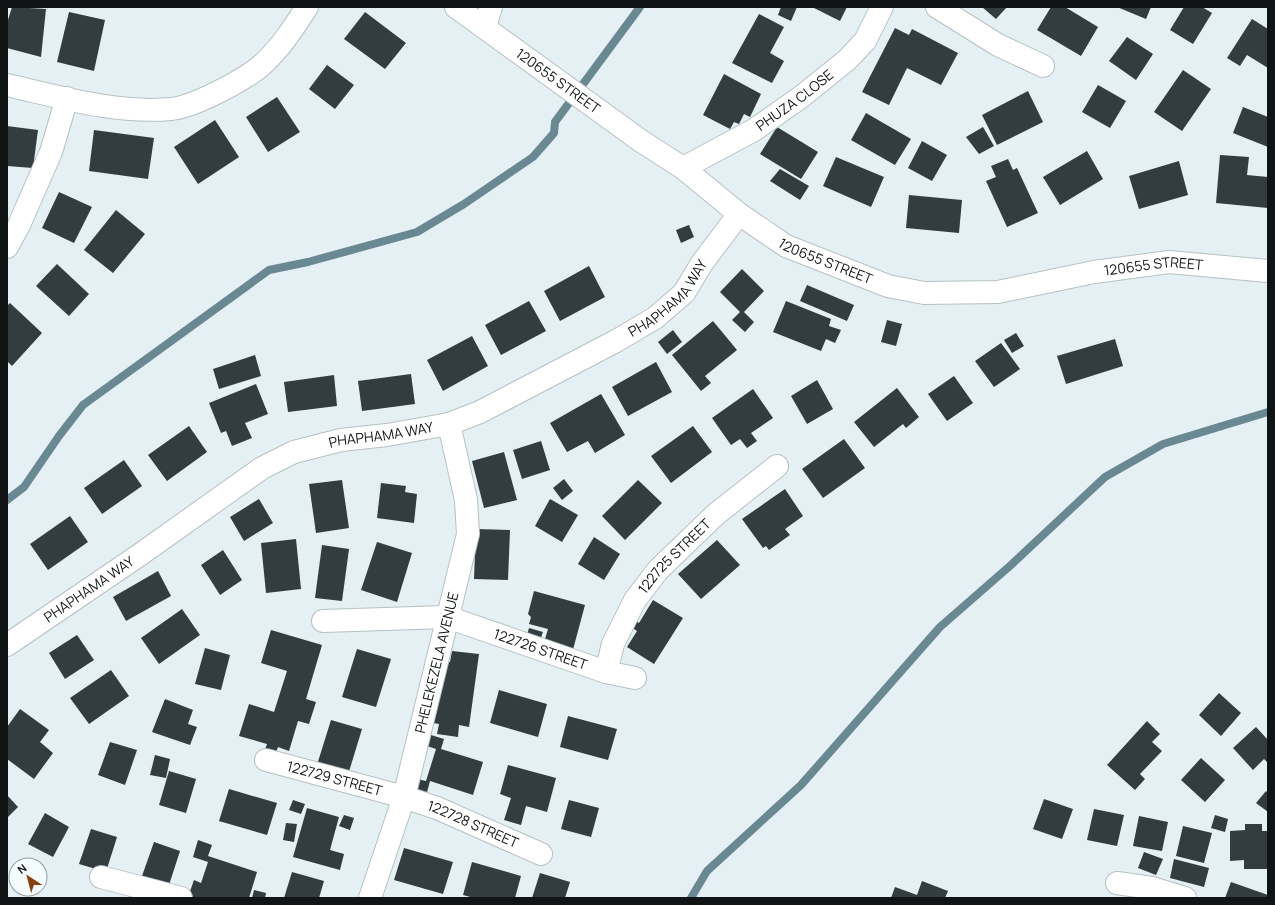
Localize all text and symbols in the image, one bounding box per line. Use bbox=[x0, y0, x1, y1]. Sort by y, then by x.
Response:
street label: 120655 STREET bbox=[512, 44, 605, 118]
street label: PHUZA CLOSE bbox=[752, 65, 837, 135]
street label: 120655 STREET bbox=[775, 233, 876, 288]
street label: 120655 STREET bbox=[1103, 252, 1205, 280]
street label: PHAPHAMA WAY bbox=[624, 256, 711, 341]
street label: PHAPHAMA WAY bbox=[327, 417, 435, 452]
street label: 122725 STREET bbox=[633, 514, 715, 597]
street label: PHAPHAMA WAY bbox=[40, 551, 138, 626]
street label: PHELEKEZELA AVENUE bbox=[410, 590, 463, 735]
street label: 122726 STREET bbox=[491, 624, 591, 674]
street label: 122729 STREET bbox=[285, 756, 385, 800]
street label: 122728 STREET bbox=[425, 796, 522, 852]
north arrow bbox=[8, 857, 48, 897]
text: N bbox=[14, 860, 30, 877]

